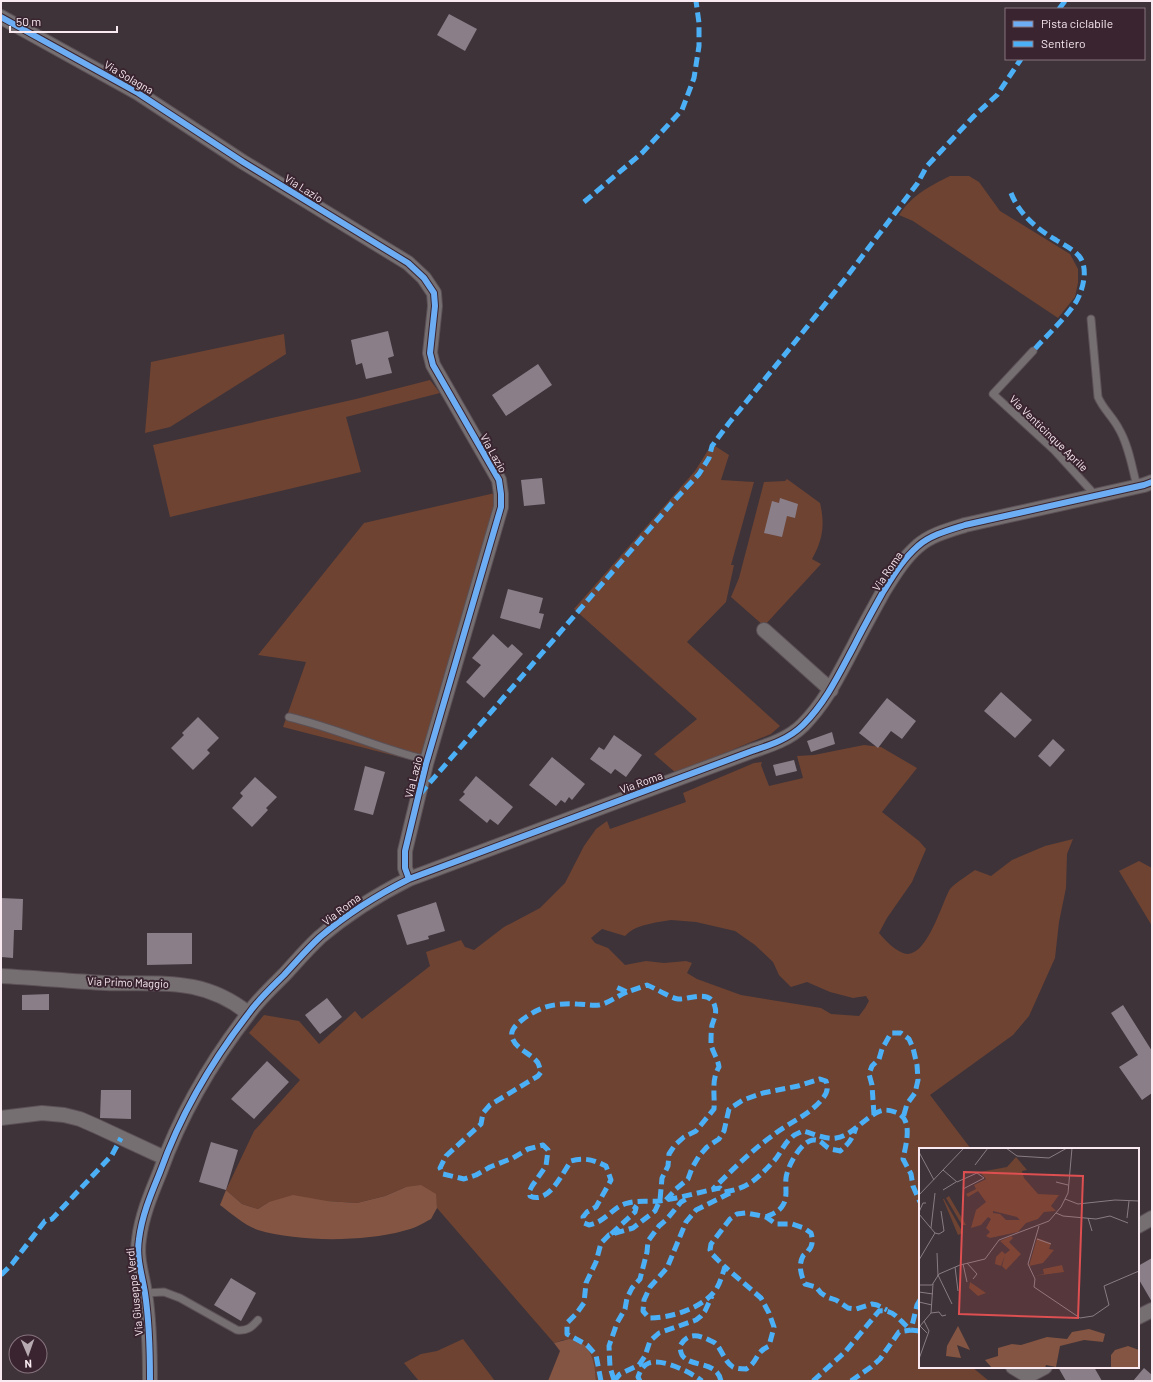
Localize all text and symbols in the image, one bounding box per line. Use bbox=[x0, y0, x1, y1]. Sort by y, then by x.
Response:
scale bar bbox=[10, 8, 117, 34]
legend bbox=[1005, 8, 1145, 60]
text: 50 m bbox=[16, 14, 41, 28]
text: Pista ciclabile bbox=[1041, 16, 1113, 30]
text: Sentiero bbox=[1041, 36, 1086, 50]
street label: Via Solagna bbox=[102, 58, 156, 96]
street label: Via Lazio bbox=[282, 171, 326, 205]
street label: Via Venticinque Aprile bbox=[1007, 392, 1091, 474]
street label: Via Lazio bbox=[478, 431, 510, 475]
street label: Via Roma bbox=[869, 549, 905, 593]
street label: Via Lazio bbox=[402, 755, 424, 799]
street label: Via Roma bbox=[618, 768, 664, 796]
street label: Via Roma bbox=[319, 890, 363, 928]
street label: Via Primo Maggio bbox=[87, 974, 169, 990]
inset map bbox=[919, 1148, 1139, 1368]
street label: Via Giuseppe Verdi bbox=[123, 1247, 145, 1337]
north arrow bbox=[8, 1334, 48, 1374]
text: N bbox=[24, 1358, 32, 1371]

